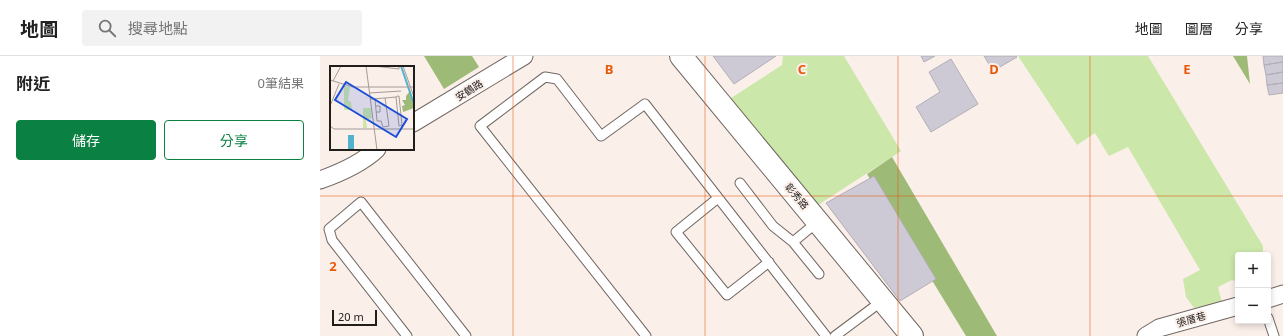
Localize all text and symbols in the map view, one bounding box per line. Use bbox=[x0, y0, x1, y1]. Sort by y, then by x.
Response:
search box bbox=[82, 10, 362, 46]
text: 地圖 bbox=[20, 16, 58, 42]
icon: search bbox=[96, 17, 118, 39]
text: 搜尋地點 bbox=[128, 18, 188, 38]
text: 地圖 bbox=[1135, 19, 1163, 38]
text: 圖層 bbox=[1185, 19, 1213, 38]
text: 分享 bbox=[1235, 19, 1263, 38]
text: B bbox=[605, 60, 613, 78]
text: C bbox=[798, 60, 806, 78]
text: D bbox=[989, 60, 999, 78]
text: E bbox=[1183, 60, 1191, 78]
inset map bbox=[330, 66, 414, 150]
text: 附近 bbox=[16, 72, 50, 95]
text: 0筆結果 bbox=[258, 74, 304, 92]
street label: 安鶴路 bbox=[453, 76, 485, 104]
button: 儲存 bbox=[16, 120, 156, 160]
button: 分享 bbox=[164, 120, 304, 160]
street label: 彰秀路 bbox=[782, 180, 812, 212]
map controls bbox=[1235, 252, 1271, 324]
button: + bbox=[1235, 252, 1271, 288]
text: 2 bbox=[329, 257, 337, 275]
button: − bbox=[1235, 288, 1271, 324]
scale bar bbox=[332, 308, 377, 327]
street label: 張厝巷 bbox=[1175, 308, 1207, 330]
text: 20 m bbox=[338, 309, 364, 324]

